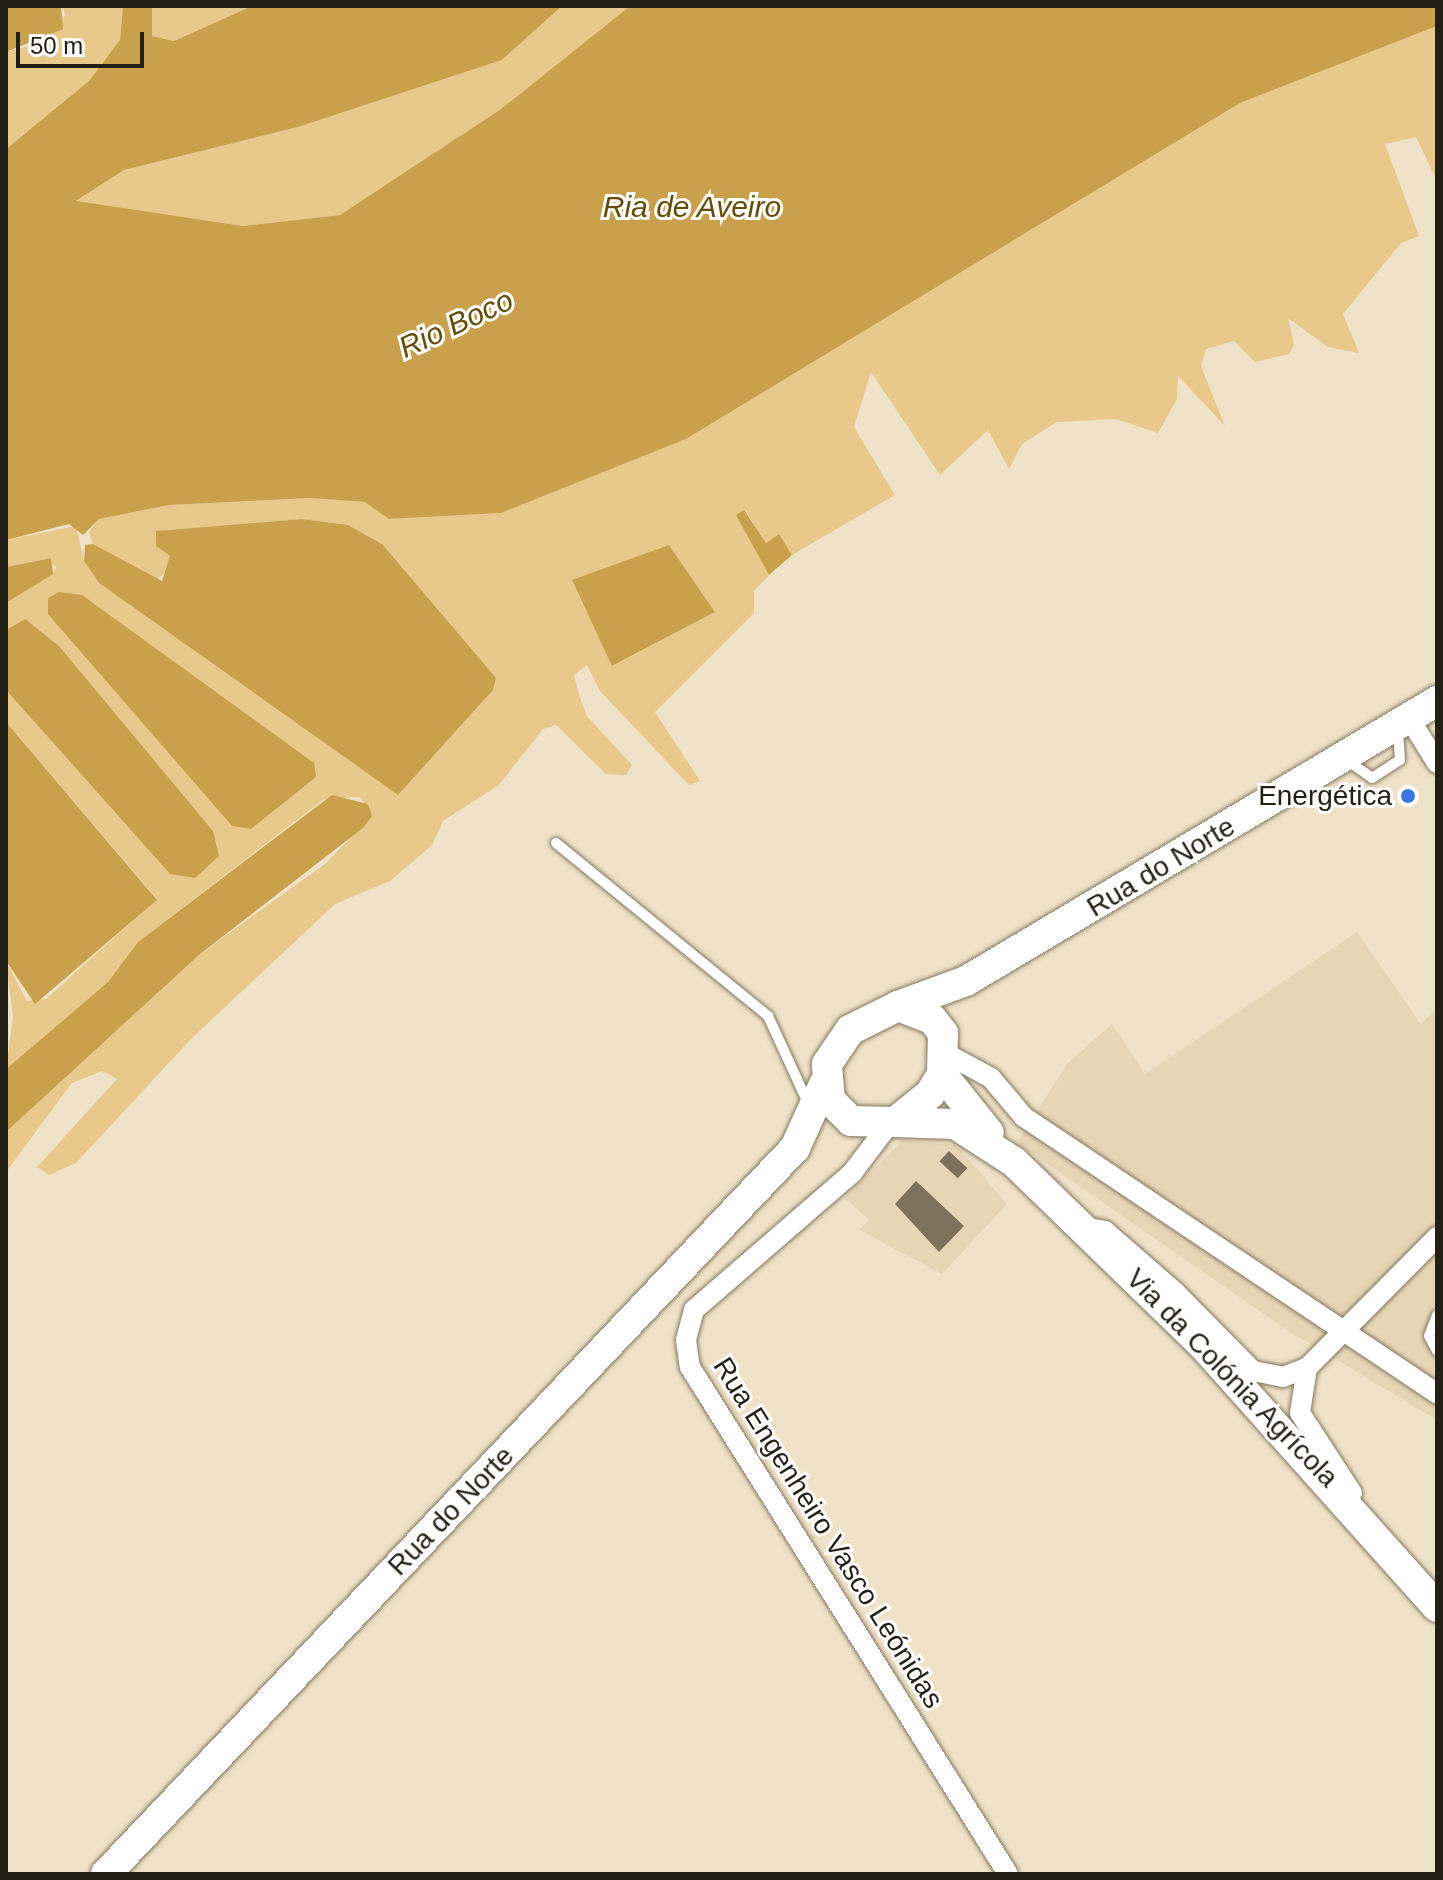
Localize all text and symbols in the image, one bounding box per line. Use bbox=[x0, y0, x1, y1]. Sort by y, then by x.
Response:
scale bar bbox=[20, 16, 148, 66]
text: 50 m bbox=[30, 32, 83, 59]
water label: Ria de Aveiro bbox=[602, 189, 782, 225]
water label: Rio Boco bbox=[393, 282, 519, 366]
place label: Energética bbox=[1258, 779, 1392, 813]
marker: Energética bbox=[1399, 787, 1417, 805]
street label: Rua do Norte bbox=[1081, 810, 1241, 924]
street label: Via da Colónia Agrícola bbox=[1118, 1261, 1346, 1495]
street label: Rua Engenheiro Vasco Leónidas bbox=[706, 1351, 950, 1715]
street label: Rua do Norte bbox=[381, 1439, 521, 1583]

